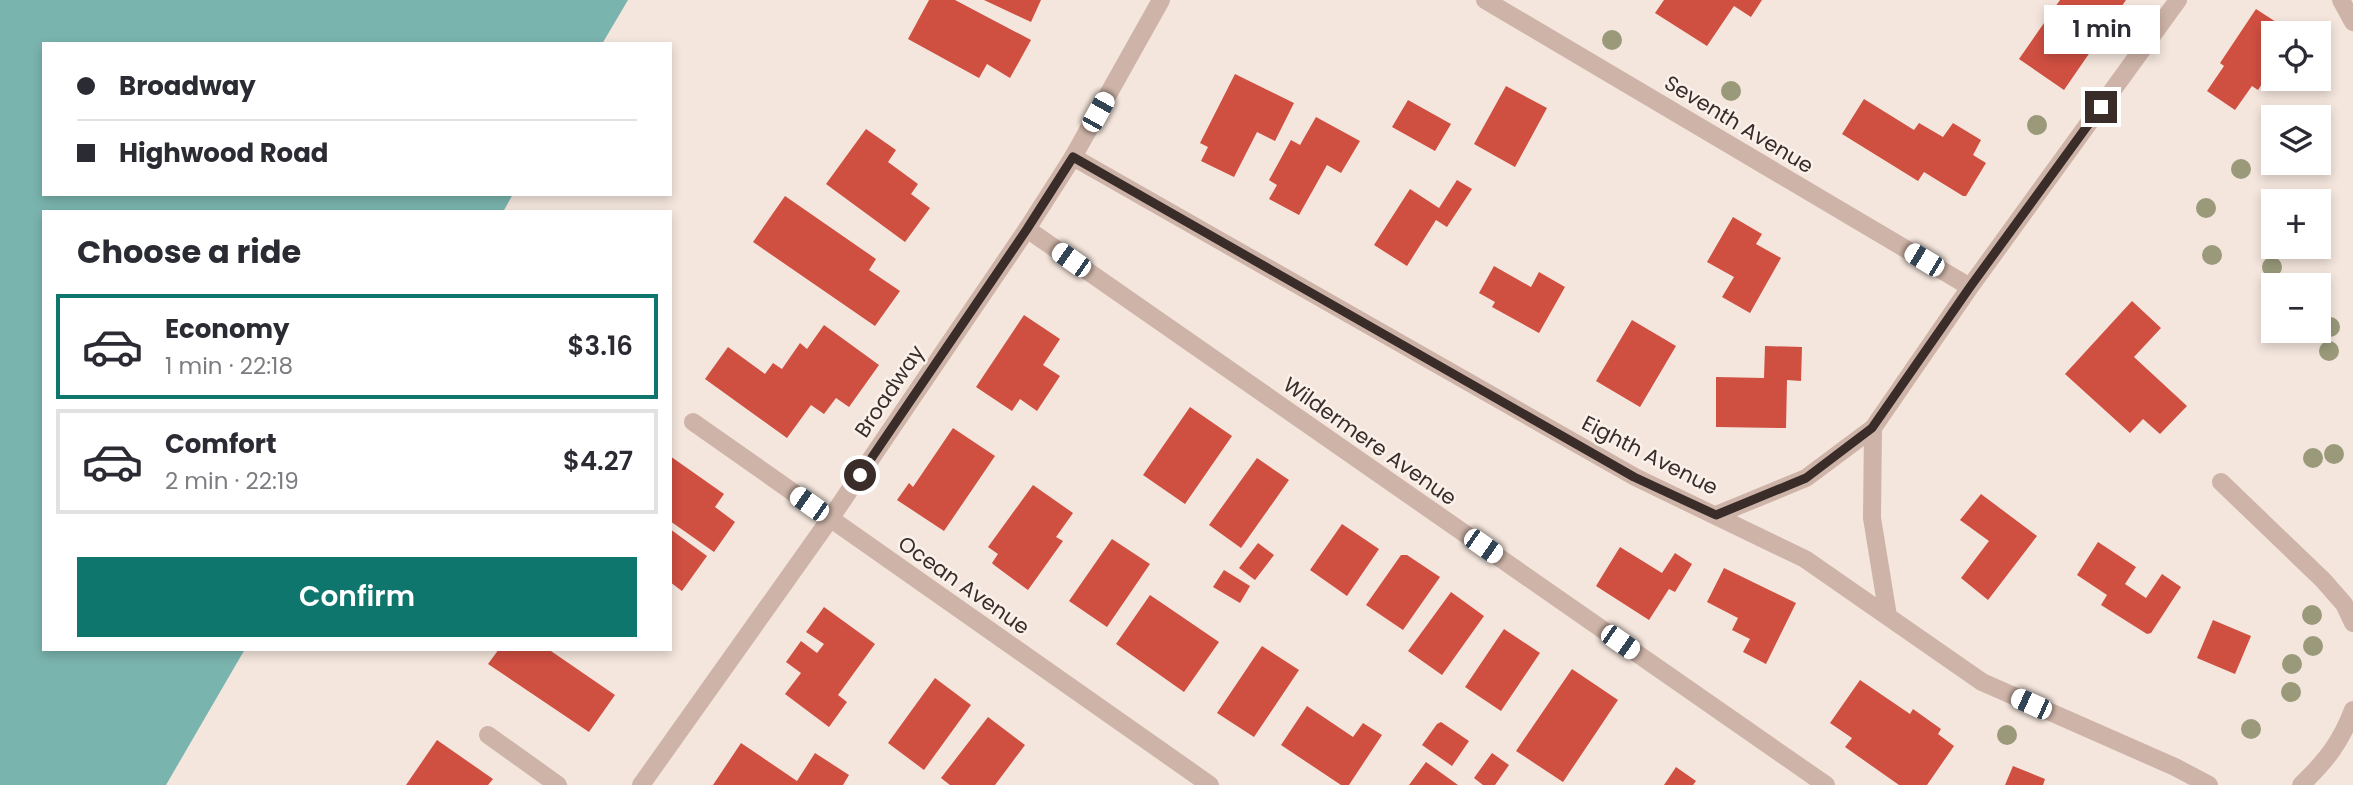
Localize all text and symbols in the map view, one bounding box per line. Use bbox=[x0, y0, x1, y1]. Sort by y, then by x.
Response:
callout: 1 min bbox=[2043, 6, 2159, 55]
text: 1 min bbox=[2072, 13, 2132, 45]
map controls bbox=[2261, 21, 2331, 343]
button: locate bbox=[2261, 21, 2331, 91]
text: Broadway bbox=[119, 68, 256, 104]
street label: Seventh Avenue bbox=[1659, 68, 1819, 180]
car bbox=[1079, 89, 1118, 135]
route end bbox=[2085, 91, 2117, 123]
button: layers bbox=[2261, 105, 2331, 175]
text: Highwood Road bbox=[119, 135, 328, 171]
button: + bbox=[2261, 189, 2331, 259]
text: Choose a ride bbox=[77, 229, 301, 274]
car bbox=[1048, 239, 1095, 281]
car bbox=[1901, 240, 1948, 280]
button: − bbox=[2261, 273, 2331, 343]
text: Economy bbox=[165, 311, 289, 347]
icon: car bbox=[81, 315, 144, 378]
text: $3.16 bbox=[568, 328, 633, 364]
street label: Broadway bbox=[847, 339, 931, 443]
text: 1 min · 22:18 bbox=[165, 350, 293, 382]
street label: Wildermere Avenue bbox=[1277, 370, 1463, 512]
street label: Eighth Avenue bbox=[1577, 408, 1723, 502]
text: Comfort bbox=[165, 426, 277, 462]
icon: car bbox=[81, 430, 144, 493]
text: $4.27 bbox=[563, 443, 633, 479]
route start bbox=[844, 459, 876, 491]
text: 2 min · 22:19 bbox=[165, 465, 299, 497]
car bbox=[786, 483, 833, 525]
car bbox=[1460, 525, 1507, 567]
street label: Ocean Avenue bbox=[892, 529, 1036, 641]
button: Confirm bbox=[77, 557, 637, 637]
car bbox=[1597, 621, 1644, 663]
car bbox=[2008, 686, 2055, 722]

